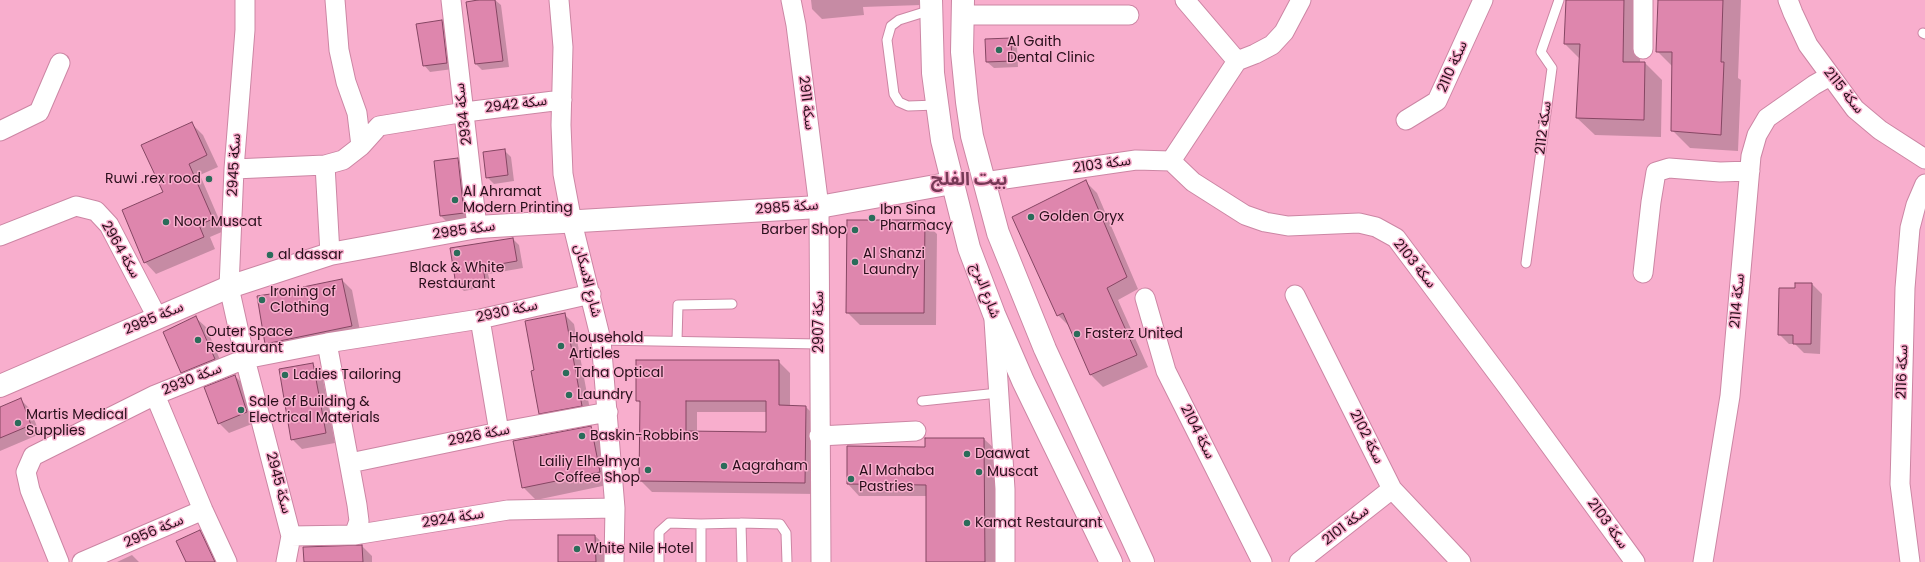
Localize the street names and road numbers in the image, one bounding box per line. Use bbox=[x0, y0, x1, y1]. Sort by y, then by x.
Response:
street label: سكة 2110 bbox=[1434, 39, 1472, 95]
street label: سكة 2115 bbox=[1819, 65, 1867, 117]
street label: سكة 2911 bbox=[794, 75, 818, 131]
street label: سكة 2934 bbox=[452, 82, 476, 146]
street label: سكة 2942 bbox=[484, 93, 548, 117]
street label: سكة 2112 bbox=[1532, 100, 1556, 156]
street label: سكة 2945 bbox=[225, 133, 245, 197]
street label: سكة 2103 bbox=[1072, 153, 1132, 177]
street label: سكة 2985 bbox=[755, 197, 819, 219]
street label: سكة 2964 bbox=[97, 218, 143, 282]
street label: سكة 2985 bbox=[432, 218, 496, 244]
street label: سكة 2103 bbox=[1389, 236, 1439, 292]
street label: شارع الاسكان bbox=[570, 243, 604, 319]
street label: شارع البرج bbox=[967, 261, 1003, 321]
street label: سكة 2114 bbox=[1727, 273, 1749, 329]
street label: سكة 2907 bbox=[811, 291, 827, 353]
street label: سكة 2930 bbox=[475, 297, 539, 327]
street label: سكة 2985 bbox=[122, 299, 186, 339]
street label: سكة 2116 bbox=[1894, 344, 1912, 400]
street label: سكة 2930 bbox=[160, 360, 224, 400]
street label: سكة 2104 bbox=[1176, 402, 1218, 462]
street label: سكة 2102 bbox=[1345, 407, 1387, 467]
street label: سكة 2926 bbox=[447, 422, 511, 450]
street label: سكة 2945 bbox=[262, 450, 294, 516]
street label: سكة 2103 bbox=[1583, 496, 1631, 552]
street label: سكة 2101 bbox=[1319, 503, 1373, 549]
street label: سكة 2924 bbox=[421, 506, 485, 532]
street label: سكة 2956 bbox=[122, 512, 186, 552]

